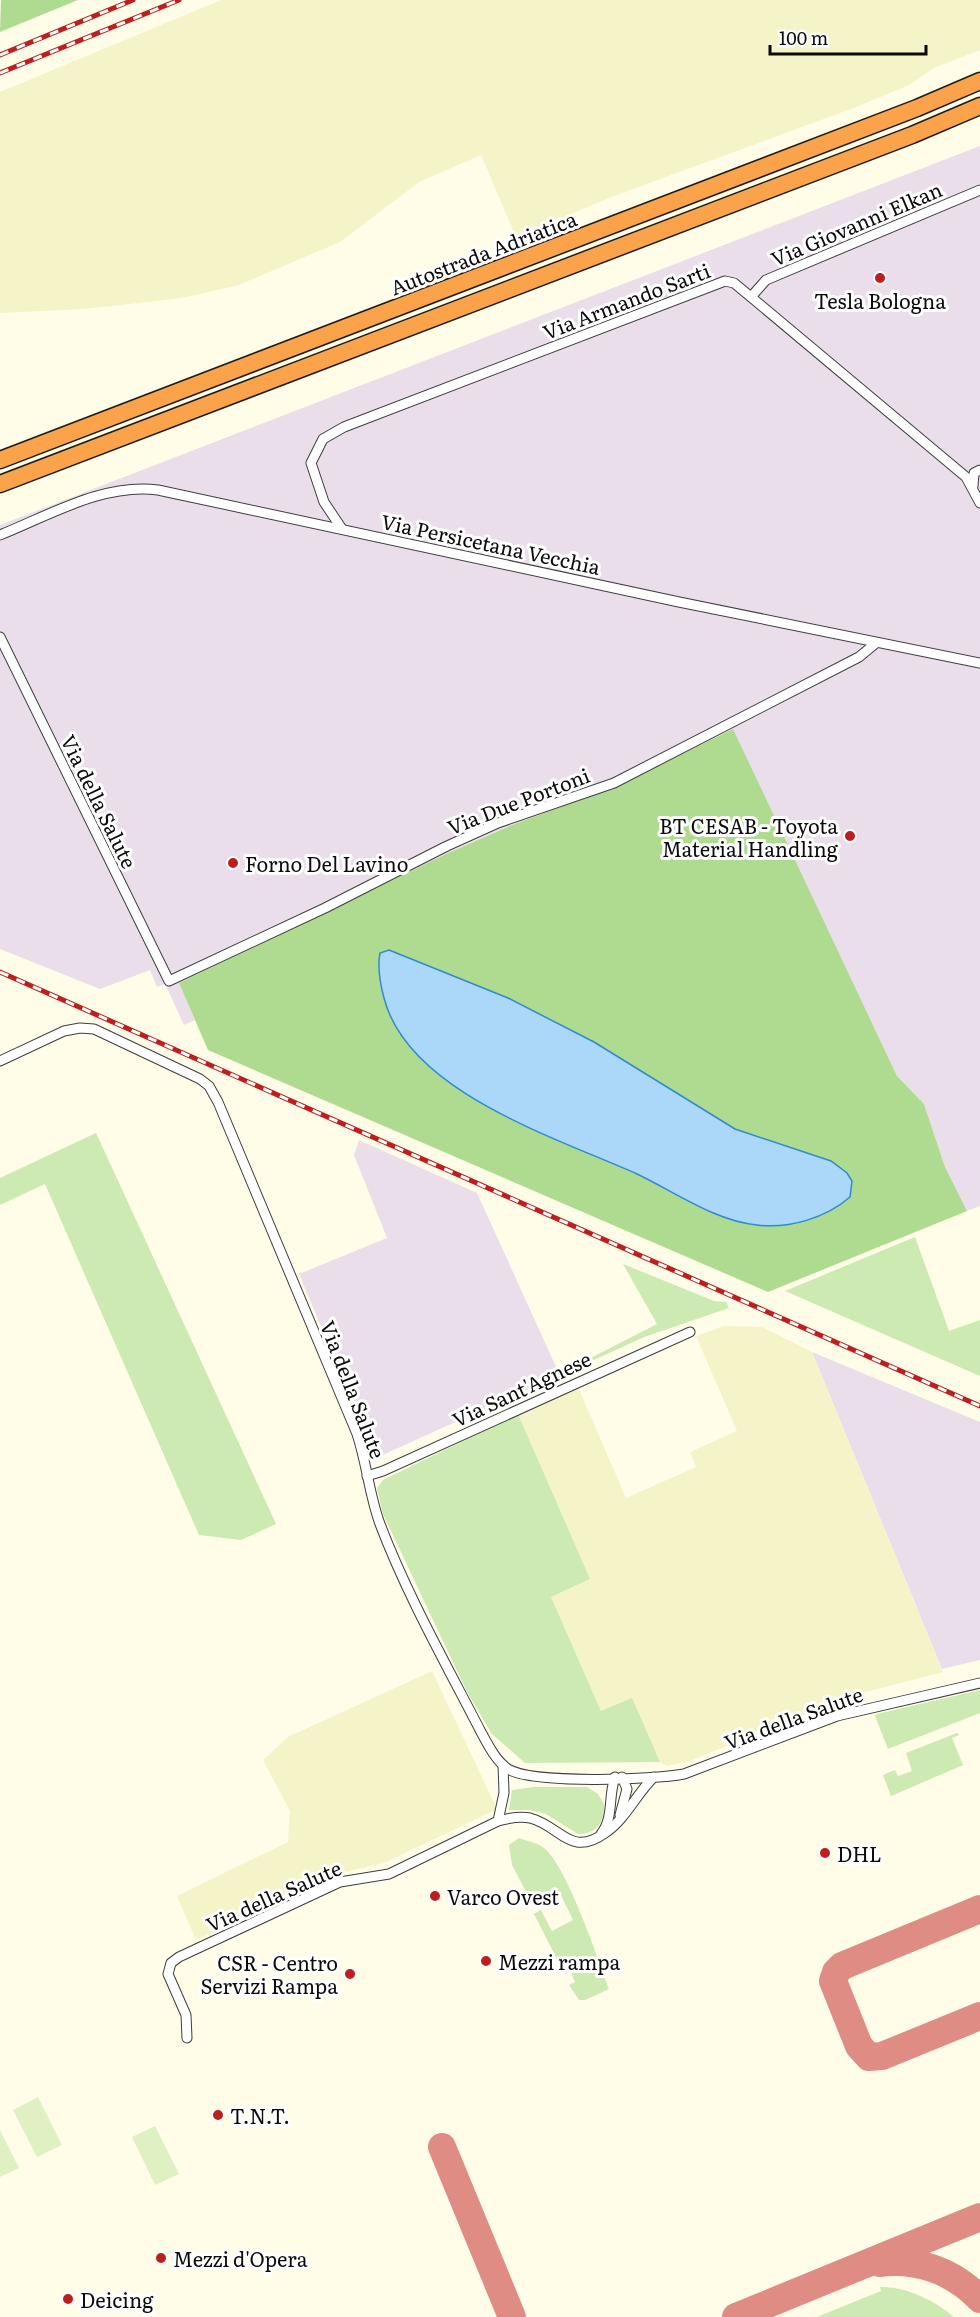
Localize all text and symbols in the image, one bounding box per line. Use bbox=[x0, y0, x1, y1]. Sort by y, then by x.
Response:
scale bar bbox=[770, 18, 926, 56]
text: 100 m bbox=[779, 24, 828, 51]
street label: Via Giovanni Elkan bbox=[766, 173, 946, 273]
street label: Autostrada Adriatica bbox=[385, 203, 581, 301]
street label: Via Armando Sarti bbox=[538, 254, 714, 346]
marker: Tesla Bologna bbox=[873, 271, 887, 285]
place label: Tesla Bologna bbox=[814, 285, 946, 315]
street label: Via Persicetana Vecchia bbox=[379, 505, 604, 581]
street label: Via della Salute bbox=[55, 729, 145, 873]
street label: Via Due Portoni bbox=[442, 759, 594, 841]
place label: BT CESAB - Toyota Material Handling bbox=[659, 810, 839, 863]
marker: BT CESAB - Toyota Material Handling bbox=[843, 829, 857, 843]
place label: Forno Del Lavino bbox=[245, 848, 408, 878]
marker: Forno Del Lavino bbox=[226, 856, 240, 870]
street label: Via della Salute bbox=[314, 1316, 394, 1462]
street label: Via Sant'Agnese bbox=[447, 1343, 595, 1433]
street label: Via della Salute bbox=[719, 1678, 867, 1756]
place label: DHL bbox=[837, 1838, 882, 1868]
marker: DHL bbox=[818, 1846, 832, 1860]
street label: Via della Salute bbox=[200, 1852, 346, 1938]
place label: Varco Ovest bbox=[447, 1881, 559, 1911]
marker: Varco Ovest bbox=[428, 1889, 442, 1903]
place label: Mezzi rampa bbox=[498, 1946, 621, 1976]
place label: CSR - Centro Servizi Rampa bbox=[200, 1947, 338, 2000]
marker: Mezzi rampa bbox=[479, 1954, 493, 1968]
marker: CSR - Centro Servizi Rampa bbox=[343, 1967, 357, 1981]
place label: T.N.T. bbox=[230, 2100, 290, 2130]
marker: T.N.T. bbox=[211, 2108, 225, 2122]
place label: Mezzi d'Opera bbox=[173, 2243, 308, 2273]
marker: Mezzi d'Opera bbox=[154, 2251, 168, 2265]
place label: Deicing bbox=[80, 2284, 154, 2314]
marker: Deicing bbox=[61, 2292, 75, 2306]

